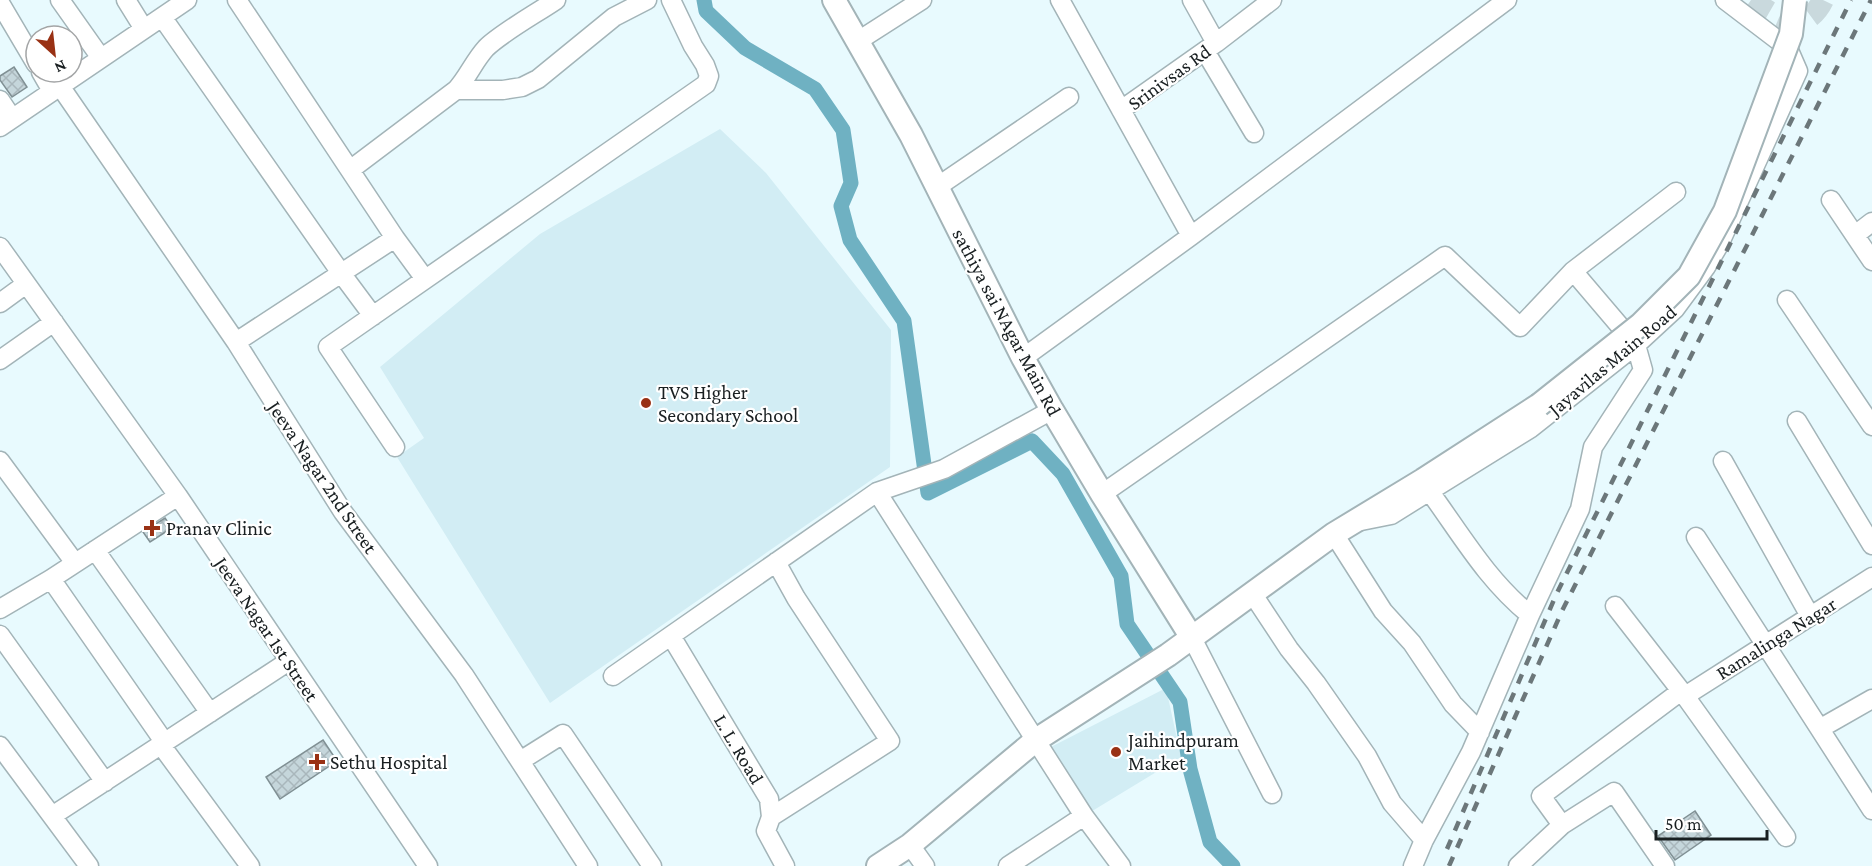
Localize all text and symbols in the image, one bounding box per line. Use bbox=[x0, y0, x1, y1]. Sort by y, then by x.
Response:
north arrow bbox=[24, 24, 84, 84]
street label: Srinivsas Rd bbox=[1123, 39, 1215, 114]
text: N bbox=[52, 57, 69, 77]
street label: sathiya sai NAgar Main Rd bbox=[947, 225, 1066, 420]
street label: Jayavilas Main Road bbox=[1542, 300, 1681, 422]
place label: TVS Higher Secondary School bbox=[658, 381, 798, 427]
street label: Jeeva Nagar 2nd Street bbox=[262, 395, 382, 558]
marker: TVS Higher Secondary School bbox=[639, 396, 653, 410]
place label: Pranav Clinic bbox=[166, 517, 272, 539]
marker: Pranav Clinic bbox=[143, 519, 161, 537]
street label: Jeeva Nagar 1st Street bbox=[209, 551, 324, 706]
street label: Ramalinga Nagar bbox=[1712, 592, 1841, 685]
street label: L. L. Road bbox=[710, 710, 769, 788]
place label: Jaihindpuram Market bbox=[1126, 729, 1239, 774]
marker: Jaihindpuram Market bbox=[1109, 745, 1123, 759]
place label: Sethu Hospital bbox=[330, 751, 448, 774]
marker: Sethu Hospital bbox=[308, 753, 326, 771]
scale bar bbox=[1656, 803, 1767, 841]
text: 50 m bbox=[1665, 814, 1702, 834]

